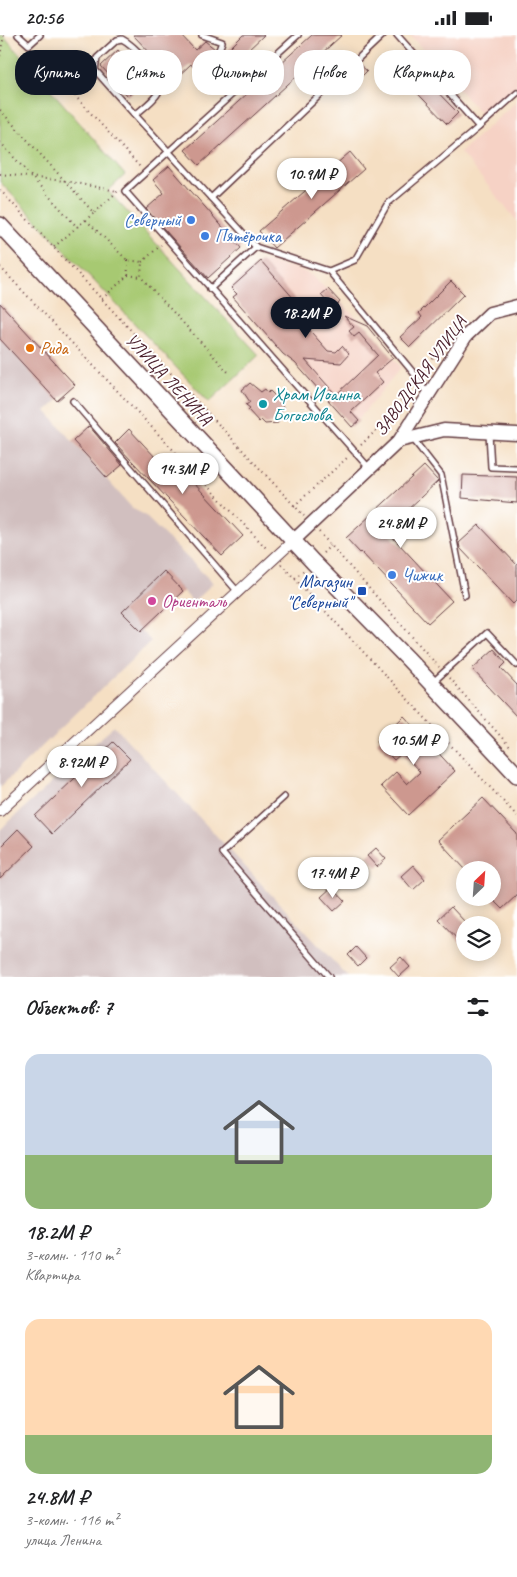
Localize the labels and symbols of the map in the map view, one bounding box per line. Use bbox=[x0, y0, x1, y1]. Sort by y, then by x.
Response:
pin: 10.9M ₽ bbox=[266, 157, 358, 200]
place label: Северный bbox=[124, 209, 182, 231]
marker: Северный bbox=[185, 214, 197, 226]
place label: Пятёрочка bbox=[215, 225, 283, 247]
marker: Пятёрочка bbox=[199, 230, 211, 242]
pin: 18.2M ₽ bbox=[260, 297, 352, 339]
street label: ЗАВОДСКАЯ УЛИЦА bbox=[369, 311, 471, 440]
street label: УЛИЦА ЛЕНИНА bbox=[121, 329, 218, 430]
place label: Рида bbox=[40, 337, 69, 359]
marker: Рида bbox=[24, 342, 36, 354]
place label: Храм Иоанна Богослова bbox=[273, 383, 361, 426]
marker: Храм Иоанна Богослова bbox=[257, 398, 269, 410]
pin: 14.3M ₽ bbox=[137, 453, 229, 495]
pin: 24.8M ₽ bbox=[355, 507, 447, 549]
place label: Чижик bbox=[402, 564, 444, 586]
marker: Чижик bbox=[386, 569, 398, 581]
place label: Магазин "Северный" bbox=[286, 570, 356, 613]
marker: Магазин "Северный" bbox=[356, 585, 368, 597]
place label: Ориенталь bbox=[162, 590, 227, 612]
marker: Ориенталь bbox=[146, 595, 158, 607]
pin: 10.5M ₽ bbox=[368, 723, 460, 766]
pin: 8.92M ₽ bbox=[36, 745, 128, 788]
pin: 17.4M ₽ bbox=[287, 857, 379, 899]
north arrow bbox=[456, 861, 501, 906]

